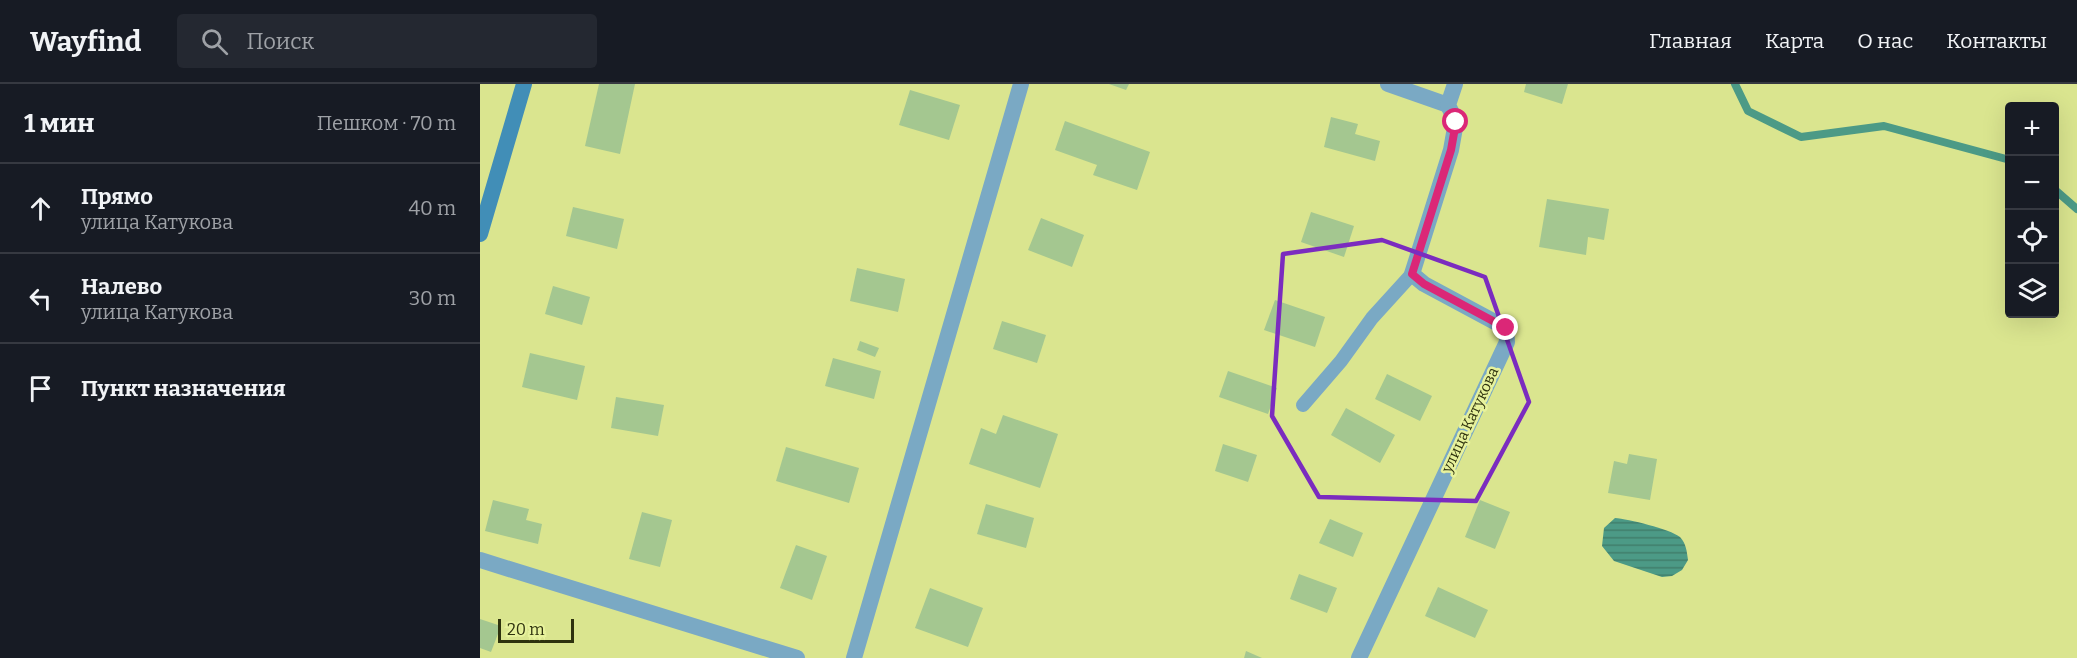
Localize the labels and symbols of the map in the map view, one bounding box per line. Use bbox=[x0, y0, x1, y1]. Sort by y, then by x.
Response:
route start bbox=[1442, 108, 1468, 134]
route end bbox=[1492, 314, 1518, 340]
street label: улица Катукова bbox=[1437, 364, 1502, 476]
scale bar bbox=[498, 616, 574, 644]

